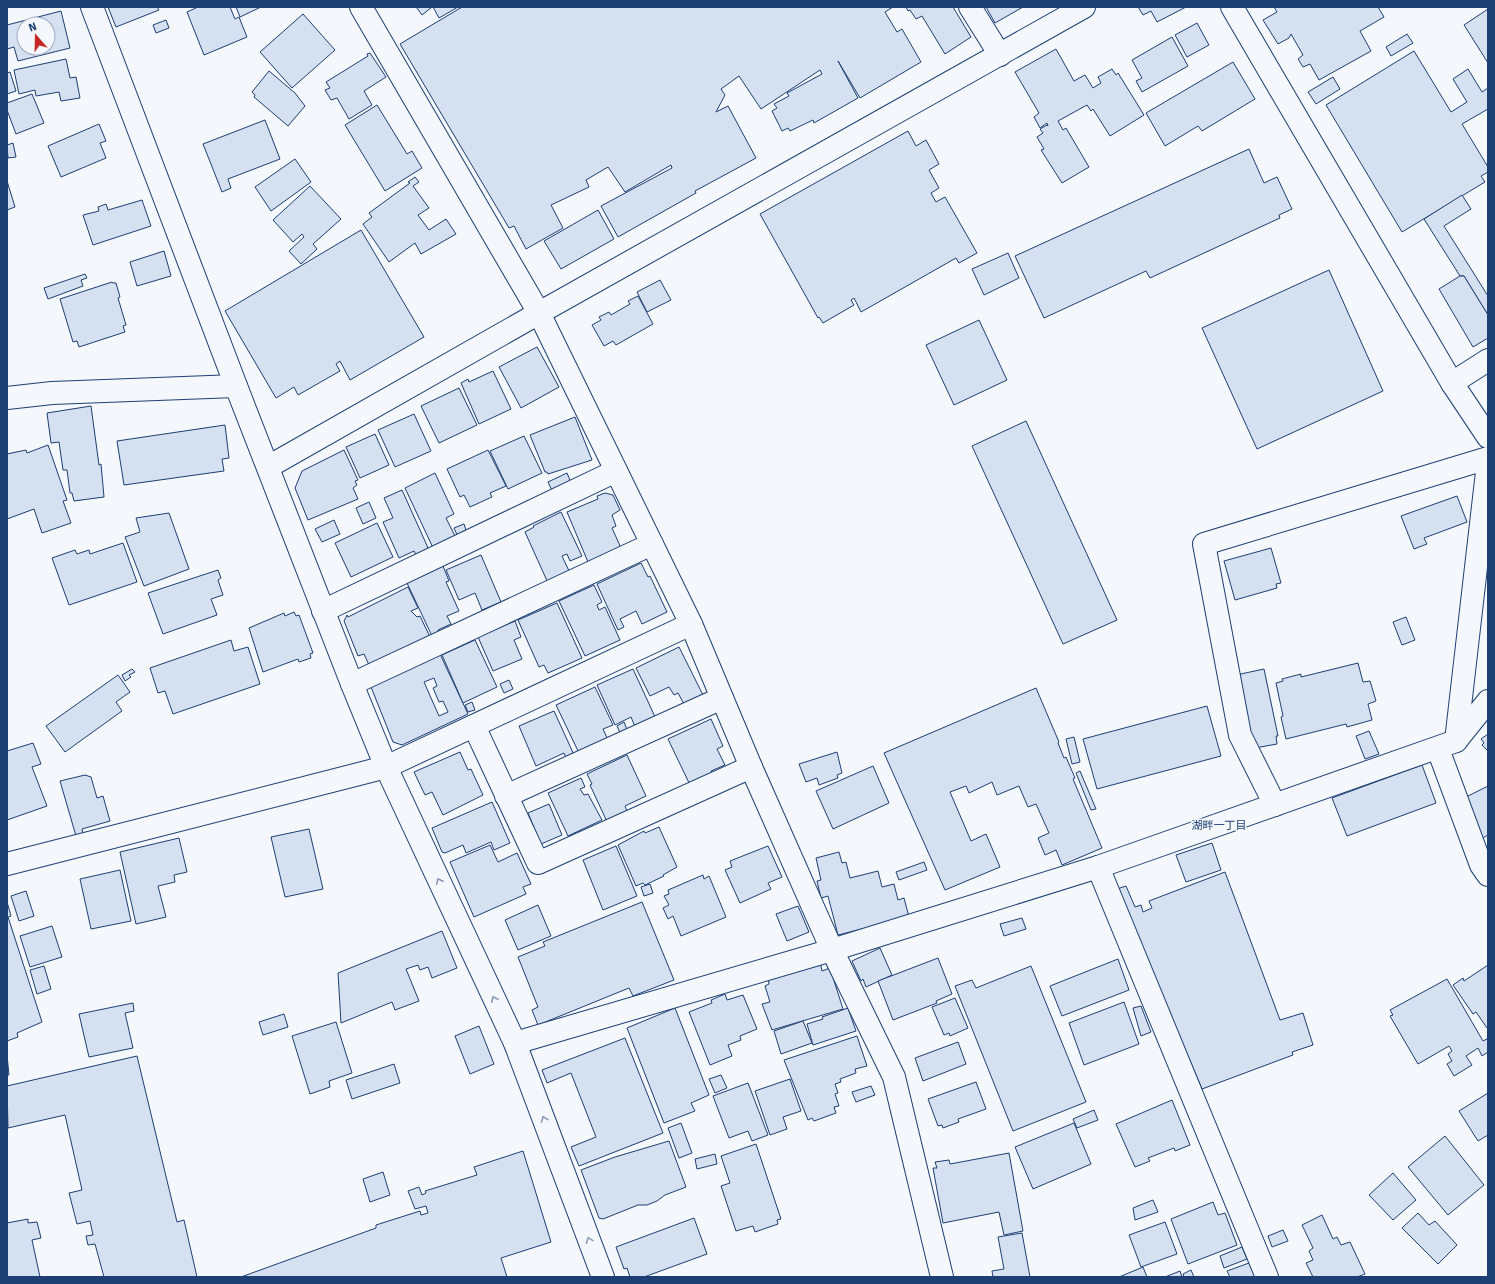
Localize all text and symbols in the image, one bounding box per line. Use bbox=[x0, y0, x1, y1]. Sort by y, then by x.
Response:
north arrow bbox=[16, 16, 56, 56]
text: N bbox=[27, 20, 39, 34]
district label: 湖畔一丁目 bbox=[1192, 819, 1247, 832]
one-way arrow bbox=[436, 877, 444, 885]
one-way arrow bbox=[491, 995, 499, 1003]
one-way arrow bbox=[540, 1115, 548, 1122]
one-way arrow bbox=[586, 1237, 594, 1244]

